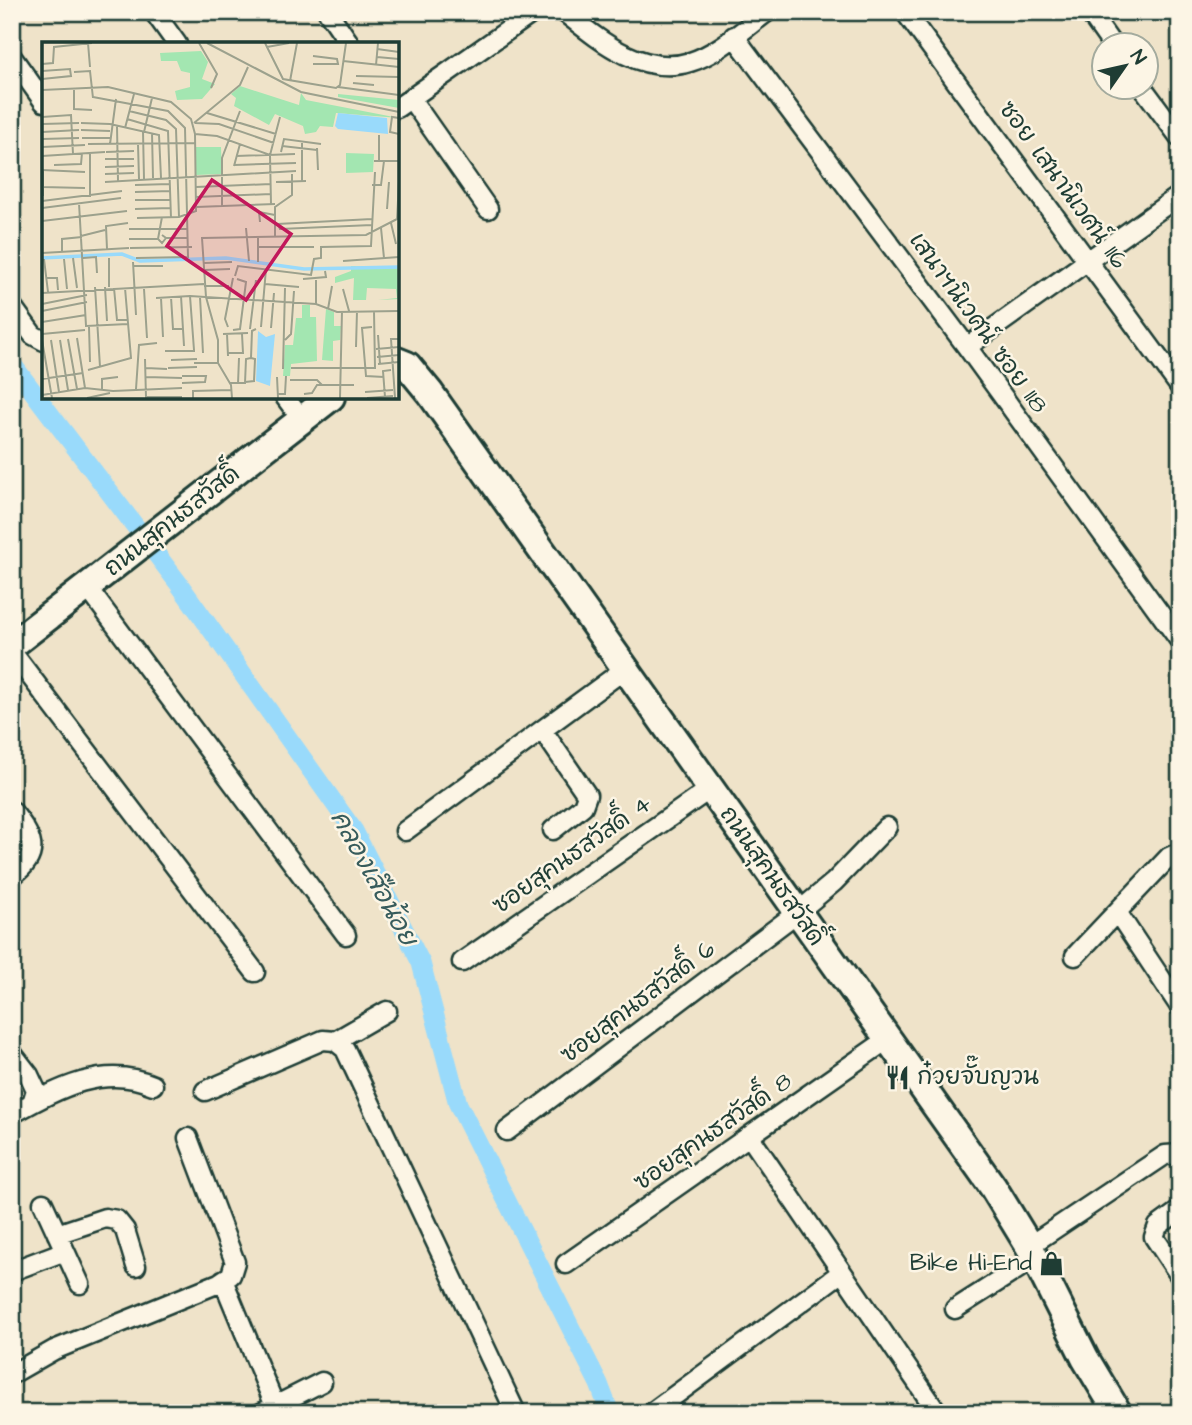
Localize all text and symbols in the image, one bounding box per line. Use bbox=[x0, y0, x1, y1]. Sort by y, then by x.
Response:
north arrow bbox=[1090, 32, 1160, 102]
inset map bbox=[42, 42, 399, 399]
text: N bbox=[1123, 45, 1152, 70]
street label: ซอย เสนานิเวศน์ 116 bbox=[990, 94, 1136, 276]
street label: เสนาฯนิเวศน์ ซอย 118 bbox=[901, 225, 1055, 421]
street label: ถนนสุคนธสวัสดิ์ bbox=[93, 452, 247, 585]
street label: ซอยสุคนธสวัสดิ์ 4 bbox=[482, 783, 658, 923]
street label: ถนนสุคนธสวัสดิ์ bbox=[711, 796, 838, 953]
water label: คลองเสือน้อย bbox=[322, 804, 427, 954]
street label: ซอยสุคนธสวัสดิ์ 6 bbox=[550, 928, 722, 1071]
place label: ก๋วยจั๊บญวน bbox=[917, 1055, 1039, 1094]
street label: ซอยสุคนธสวัสดิ์ 8 bbox=[624, 1060, 799, 1199]
restaurant icon: ก๋วยจั๊บญวน bbox=[883, 1063, 911, 1091]
place label: Bike Hi-End bbox=[910, 1246, 1032, 1280]
shop icon: Bike Hi-End bbox=[1038, 1249, 1066, 1277]

